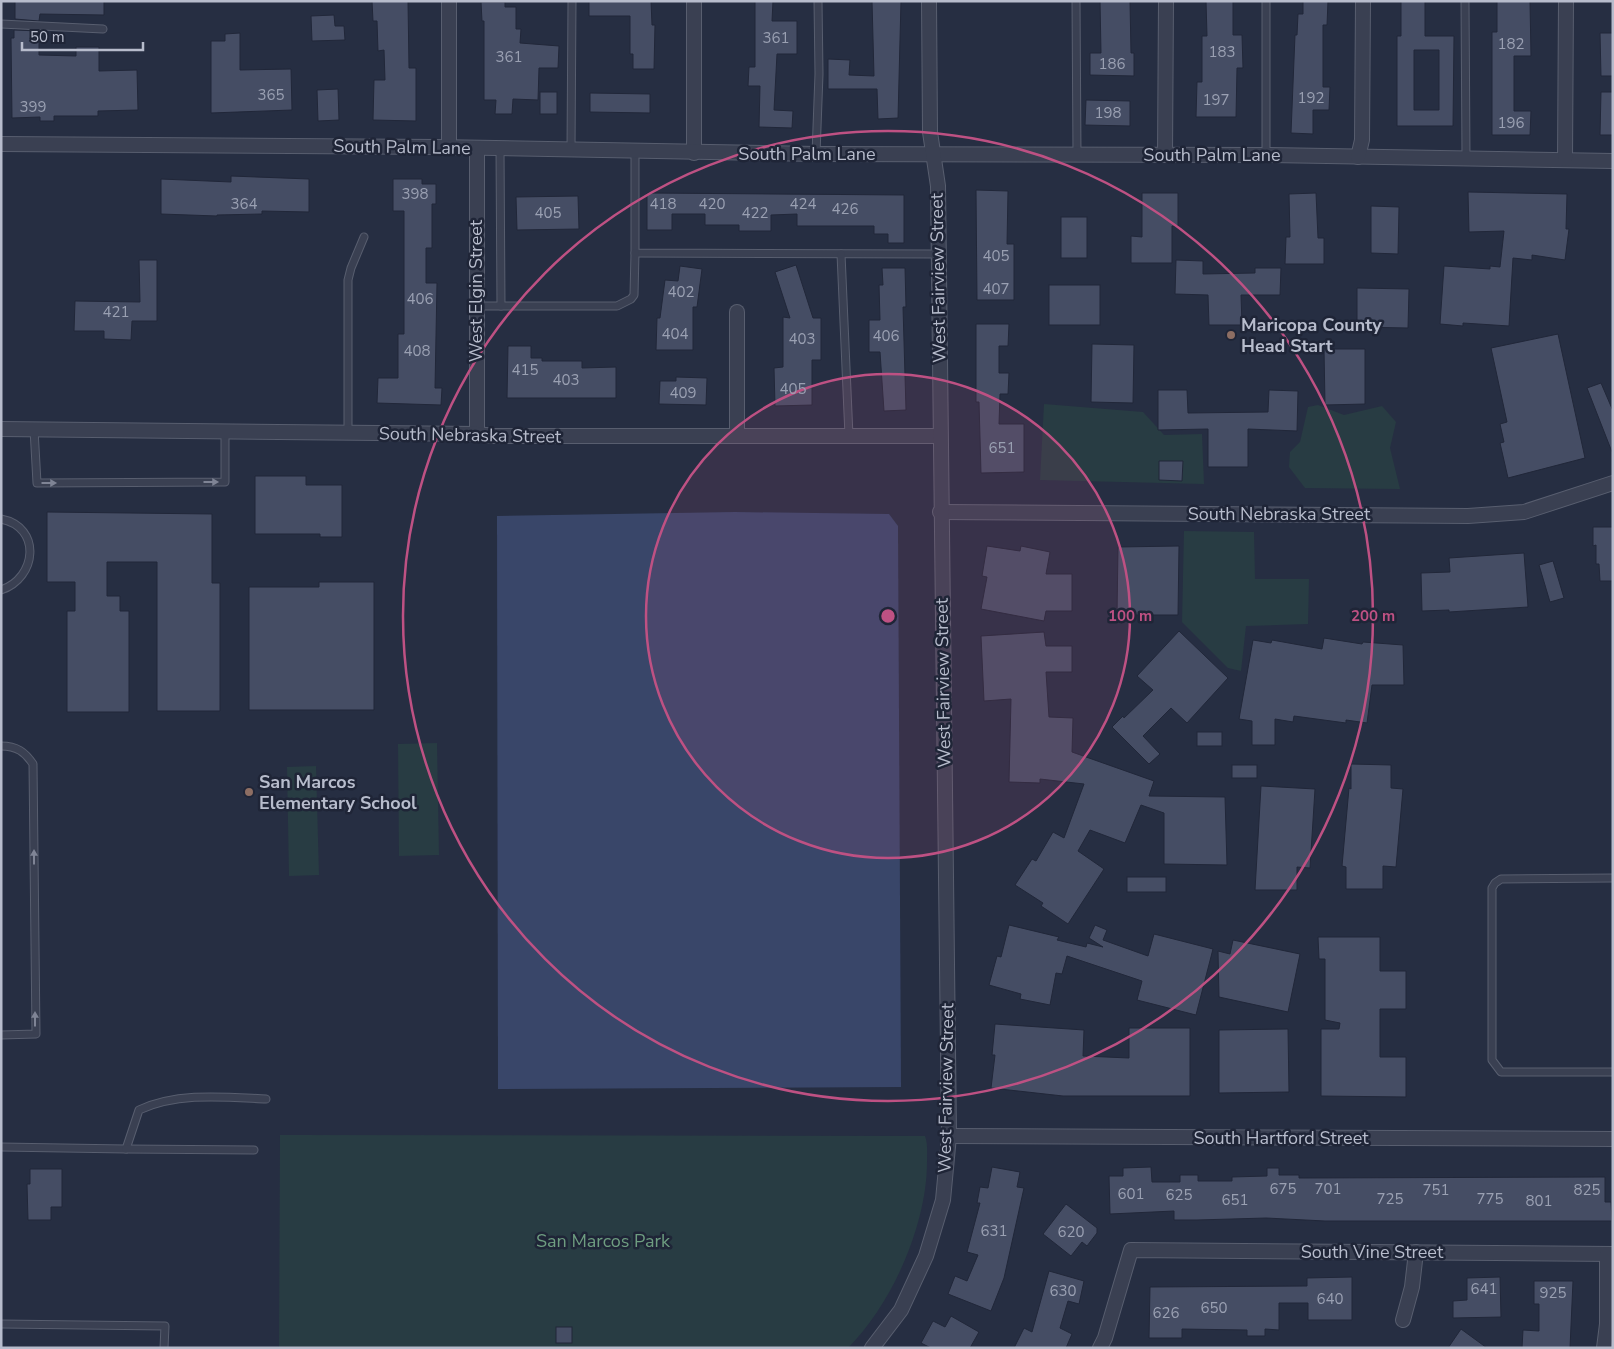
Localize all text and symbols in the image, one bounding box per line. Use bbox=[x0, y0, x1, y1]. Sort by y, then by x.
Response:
scale bar bbox=[22, 20, 144, 52]
text: 50 m bbox=[30, 27, 65, 47]
house number: 361 bbox=[762, 28, 790, 48]
house number: 182 bbox=[1497, 34, 1525, 54]
house number: 183 bbox=[1208, 42, 1236, 62]
house number: 361 bbox=[495, 47, 523, 67]
house number: 186 bbox=[1098, 54, 1126, 74]
house number: 365 bbox=[257, 85, 285, 105]
house number: 192 bbox=[1297, 88, 1325, 108]
house number: 197 bbox=[1202, 90, 1230, 110]
house number: 399 bbox=[19, 97, 47, 117]
house number: 198 bbox=[1094, 103, 1122, 123]
house number: 196 bbox=[1497, 113, 1525, 133]
street label: South Palm Lane bbox=[333, 134, 471, 160]
street label: South Palm Lane bbox=[738, 142, 876, 166]
street label: South Palm Lane bbox=[1143, 143, 1281, 167]
house number: 398 bbox=[401, 184, 429, 204]
street label: West Fairview Street bbox=[925, 192, 951, 363]
house number: 364 bbox=[230, 194, 258, 214]
house number: 418 bbox=[649, 194, 677, 214]
house number: 420 bbox=[698, 194, 726, 214]
house number: 424 bbox=[789, 194, 817, 214]
house number: 426 bbox=[831, 199, 859, 219]
house number: 405 bbox=[534, 203, 562, 223]
house number: 422 bbox=[741, 203, 769, 223]
street label: West Elgin Street bbox=[464, 219, 488, 362]
house number: 405 bbox=[982, 246, 1010, 266]
house number: 407 bbox=[982, 279, 1010, 299]
house number: 402 bbox=[667, 282, 695, 302]
house number: 406 bbox=[406, 289, 434, 309]
house number: 421 bbox=[102, 302, 130, 322]
place label: Maricopa County Head Start bbox=[1241, 313, 1382, 358]
house number: 404 bbox=[661, 324, 689, 344]
house number: 406 bbox=[872, 326, 900, 346]
house number: 403 bbox=[788, 329, 816, 349]
marker: Maricopa County Head Start bbox=[1225, 329, 1237, 341]
house number: 408 bbox=[403, 341, 431, 361]
house number: 415 bbox=[511, 360, 539, 380]
house number: 403 bbox=[552, 370, 580, 390]
house number: 405 bbox=[779, 379, 807, 399]
house number: 409 bbox=[669, 383, 697, 403]
street label: South Nebraska Street bbox=[379, 421, 562, 449]
house number: 651 bbox=[988, 438, 1016, 458]
one-way arrow bbox=[204, 478, 220, 486]
one-way arrow bbox=[41, 479, 57, 487]
street label: South Nebraska Street bbox=[1188, 502, 1371, 526]
street label: West Fairview Street bbox=[930, 597, 956, 768]
text: 100 m bbox=[1108, 606, 1152, 626]
text: 200 m bbox=[1351, 606, 1395, 626]
centre of rings bbox=[879, 607, 897, 625]
place label: San Marcos Elementary School bbox=[259, 770, 417, 815]
marker: San Marcos Elementary School bbox=[243, 786, 255, 798]
one-way arrow bbox=[30, 849, 38, 865]
street label: West Fairview Street bbox=[933, 1002, 959, 1173]
one-way arrow bbox=[31, 1011, 39, 1027]
street label: South Hartford Street bbox=[1193, 1126, 1369, 1150]
house number: 675 bbox=[1269, 1179, 1297, 1199]
house number: 701 bbox=[1314, 1179, 1342, 1199]
house number: 751 bbox=[1422, 1180, 1450, 1200]
house number: 825 bbox=[1573, 1180, 1601, 1200]
house number: 601 bbox=[1117, 1184, 1145, 1204]
house number: 625 bbox=[1165, 1185, 1193, 1205]
house number: 725 bbox=[1376, 1189, 1404, 1209]
house number: 775 bbox=[1476, 1189, 1504, 1209]
house number: 651 bbox=[1221, 1190, 1249, 1210]
house number: 801 bbox=[1525, 1191, 1553, 1211]
house number: 631 bbox=[980, 1221, 1008, 1241]
house number: 620 bbox=[1057, 1222, 1085, 1242]
park label: San Marcos Park bbox=[536, 1229, 671, 1253]
street label: South Vine Street bbox=[1301, 1240, 1444, 1264]
house number: 641 bbox=[1470, 1279, 1498, 1299]
house number: 630 bbox=[1049, 1281, 1077, 1301]
house number: 925 bbox=[1539, 1283, 1567, 1303]
house number: 640 bbox=[1316, 1289, 1344, 1309]
house number: 650 bbox=[1200, 1298, 1228, 1318]
house number: 626 bbox=[1152, 1303, 1180, 1323]

